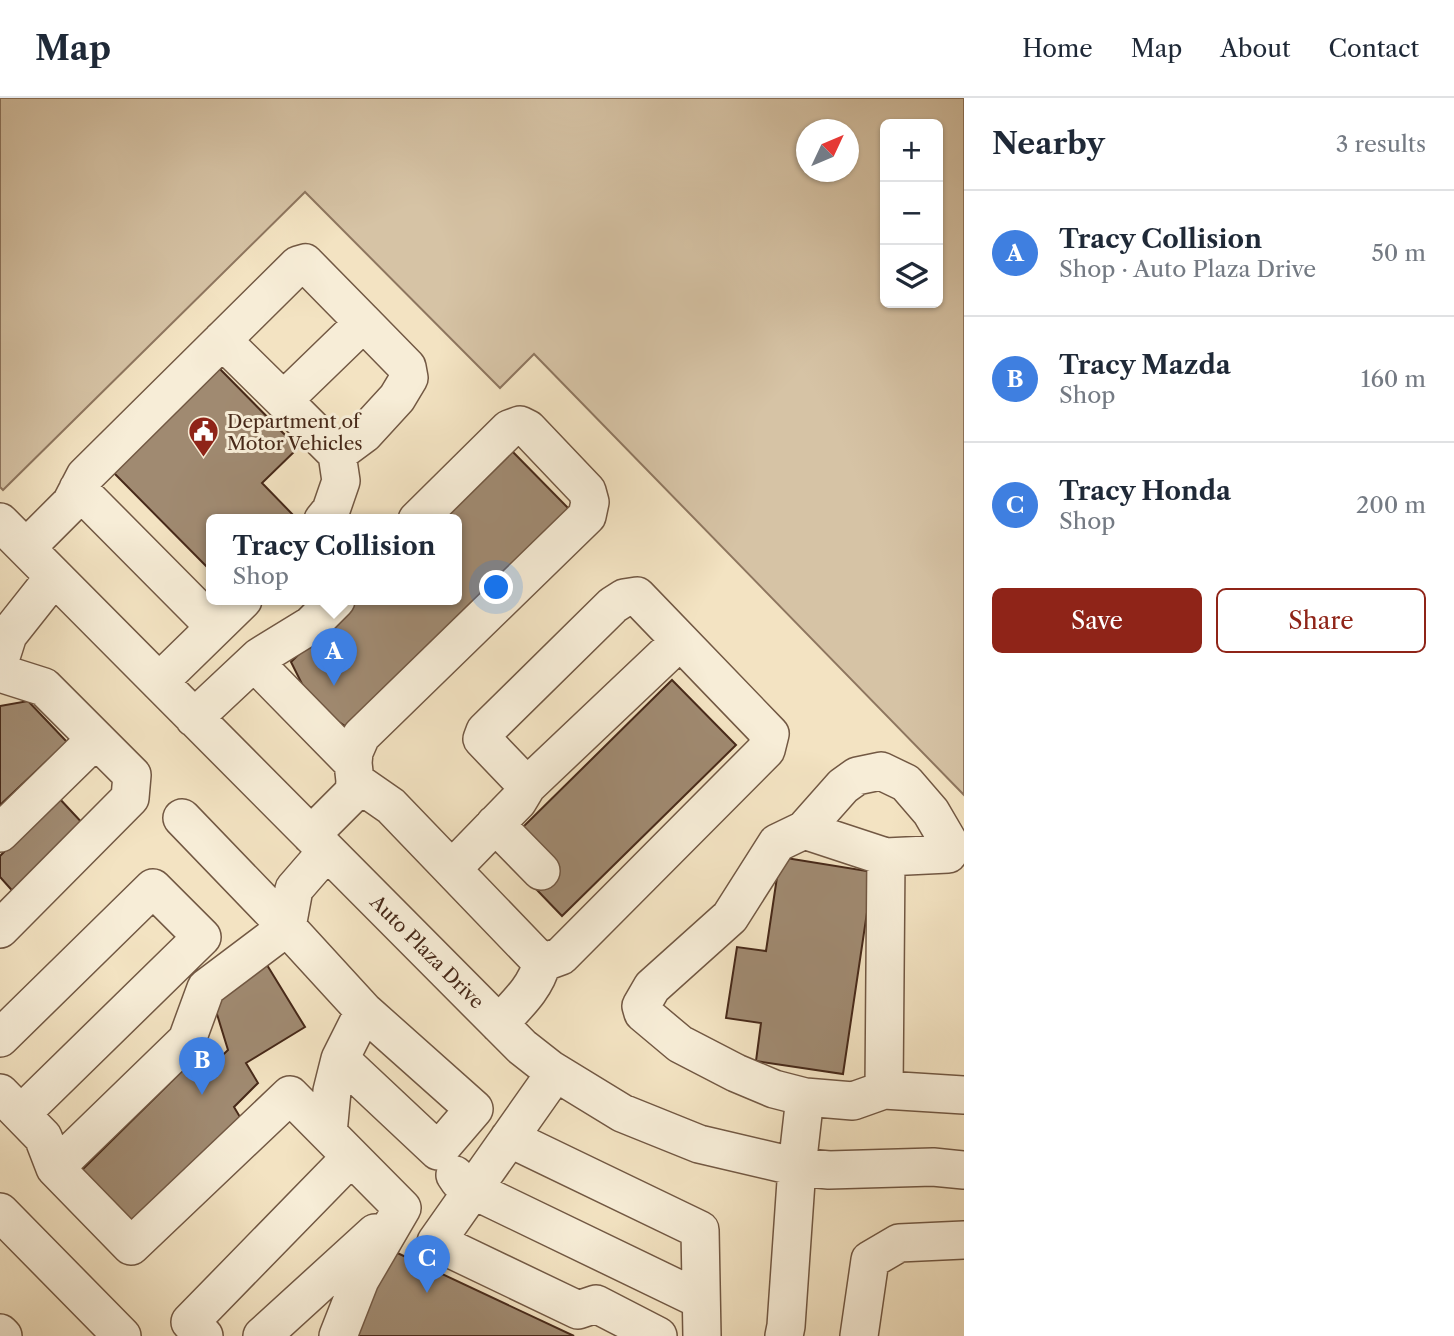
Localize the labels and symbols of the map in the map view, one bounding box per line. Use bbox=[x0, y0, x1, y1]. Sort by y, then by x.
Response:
north arrow bbox=[796, 119, 859, 182]
place label: Department of Motor Vehicles bbox=[227, 410, 363, 455]
public building icon: Department of Motor Vehicles bbox=[187, 415, 221, 459]
your location bbox=[479, 570, 513, 604]
pin: A bbox=[311, 628, 357, 686]
street label: Auto Plaza Drive bbox=[365, 890, 489, 1014]
pin: B bbox=[179, 1037, 225, 1095]
pin: C bbox=[404, 1235, 450, 1293]

